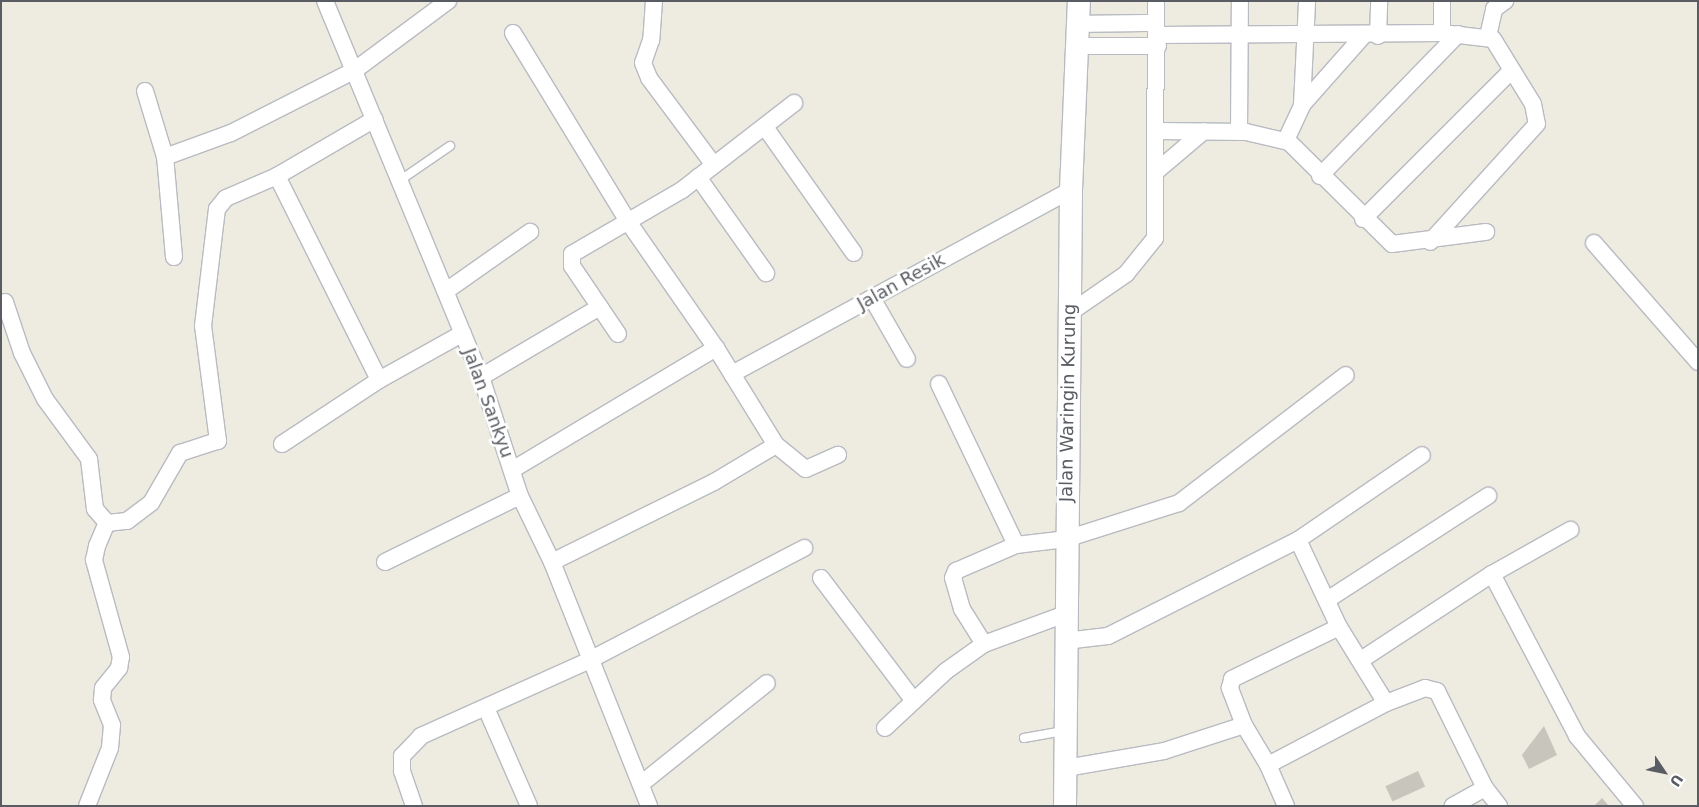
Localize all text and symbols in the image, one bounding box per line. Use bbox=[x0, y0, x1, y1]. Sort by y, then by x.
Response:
street label: Jalan Resik bbox=[853, 249, 949, 315]
street label: Jalan Waringin Kurung bbox=[1055, 304, 1081, 502]
street label: Jalan Sankyu bbox=[458, 345, 518, 461]
north arrow bbox=[1639, 747, 1689, 797]
text: U bbox=[1667, 771, 1686, 790]

